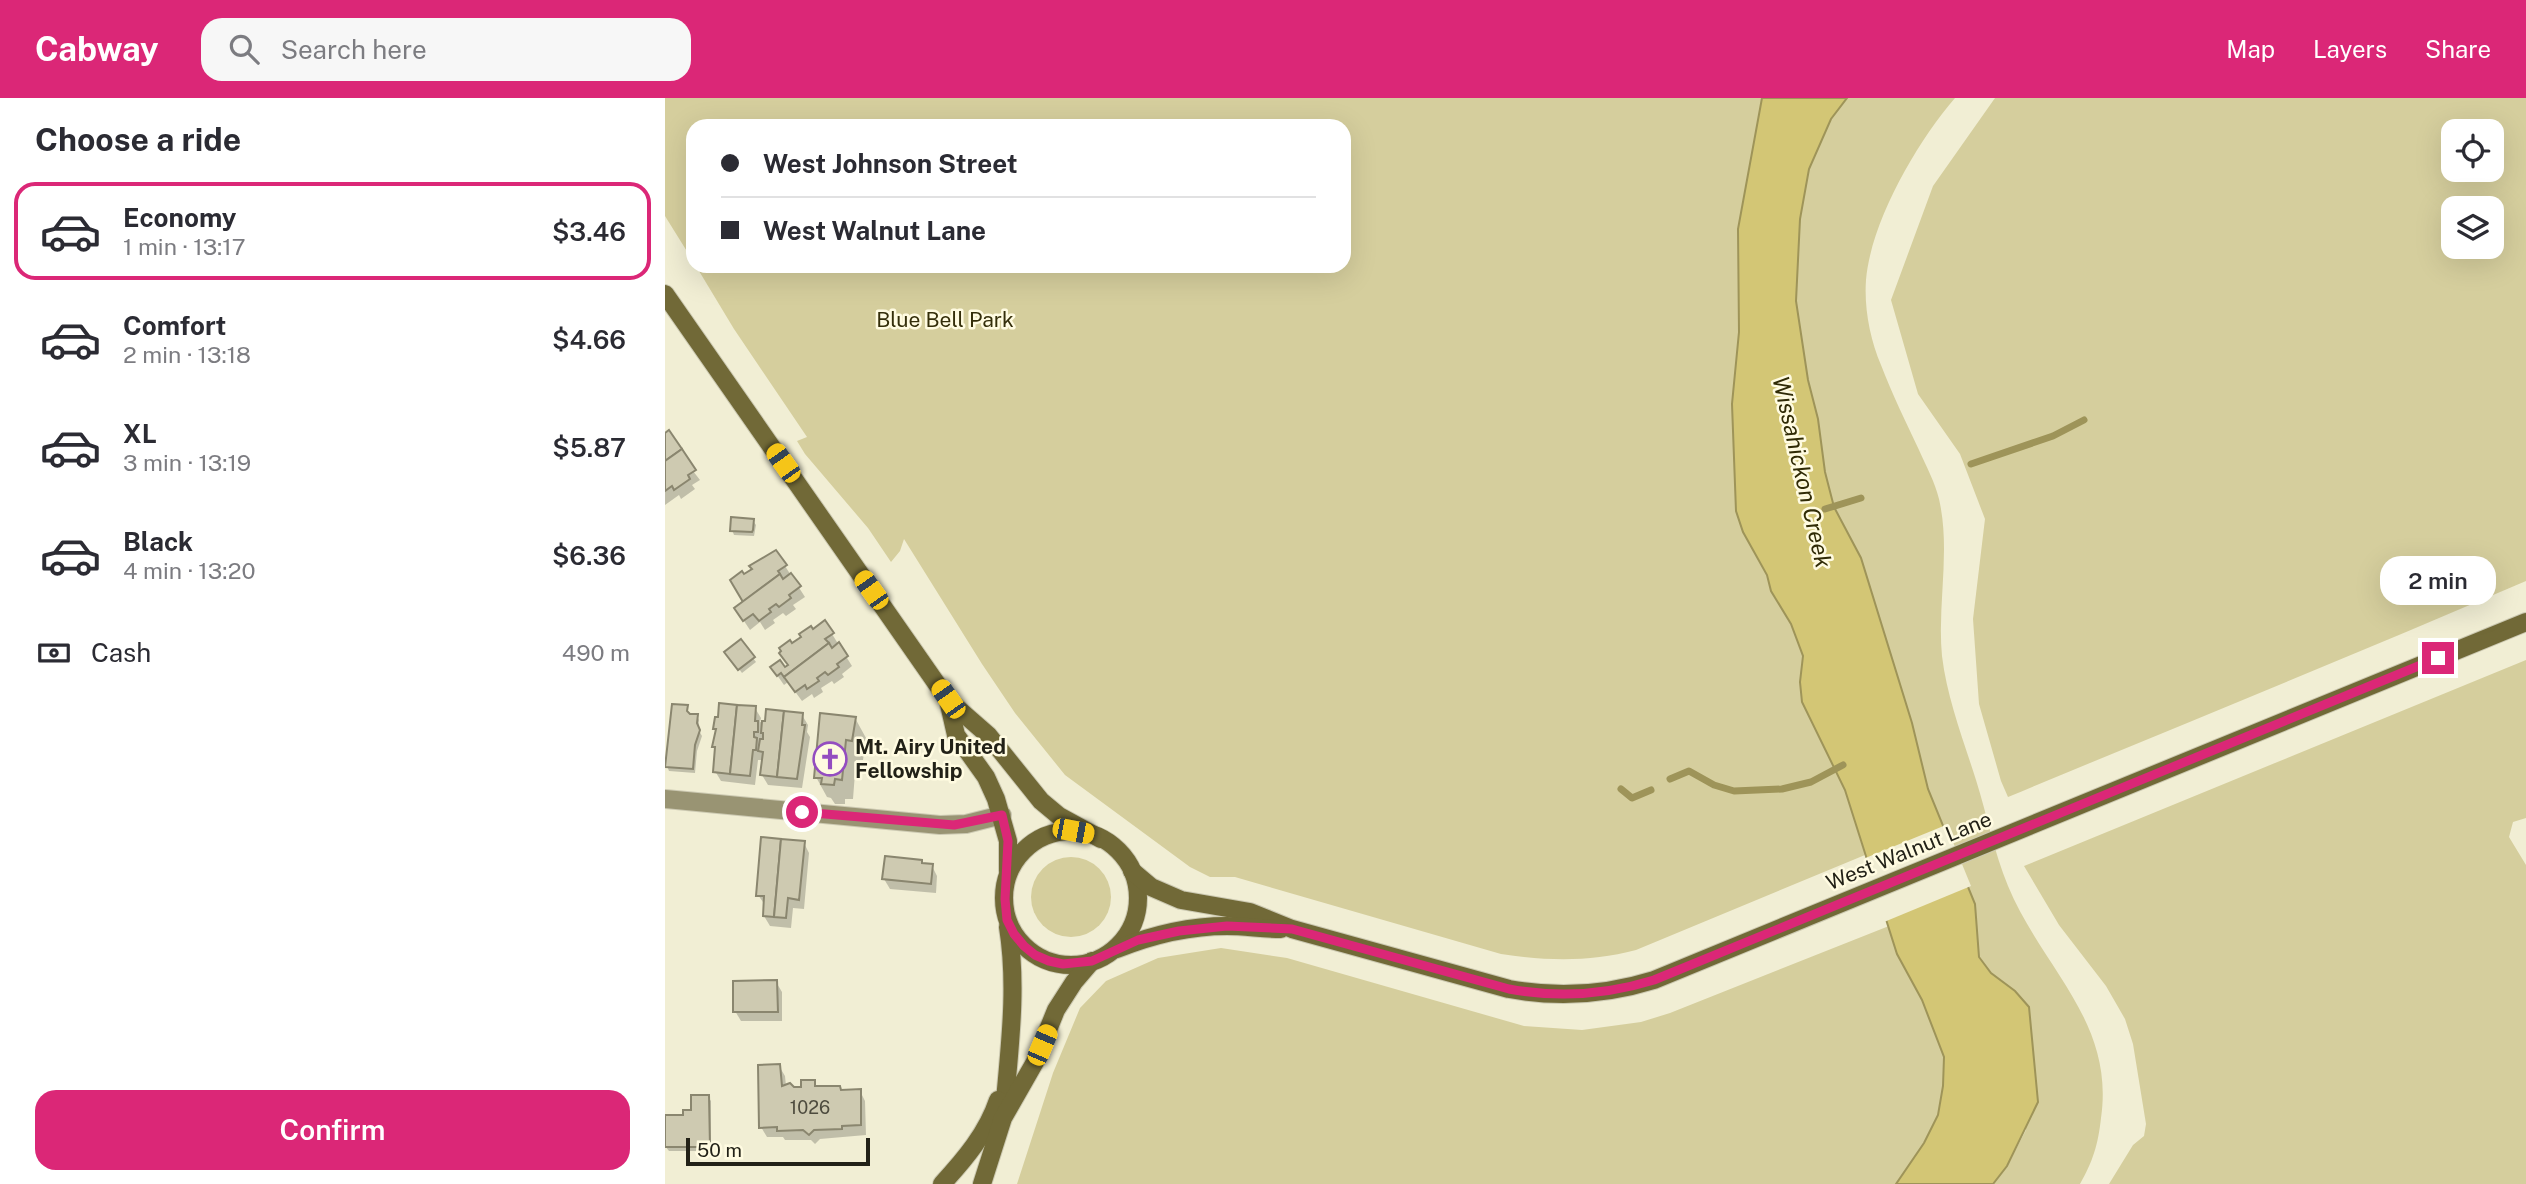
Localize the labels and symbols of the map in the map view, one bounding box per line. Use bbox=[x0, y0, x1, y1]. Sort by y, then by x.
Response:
park label: Blue Bell Park bbox=[876, 307, 1014, 332]
water label: Wissahickon Creek bbox=[1767, 374, 1838, 571]
car bbox=[763, 440, 804, 486]
callout: 2 min bbox=[2380, 556, 2496, 606]
car bbox=[851, 567, 892, 613]
route end bbox=[2422, 642, 2454, 674]
car bbox=[928, 676, 969, 722]
place label: Mt. Airy United Fellowship bbox=[855, 734, 1006, 783]
church icon: Mt. Airy United Fellowship bbox=[811, 740, 849, 778]
route start bbox=[786, 796, 818, 828]
street label: West Walnut Lane bbox=[1823, 806, 1995, 895]
car bbox=[1051, 817, 1096, 845]
car bbox=[1025, 1022, 1060, 1068]
house number: 1026 bbox=[790, 1097, 830, 1118]
scale bar bbox=[686, 1135, 870, 1167]

